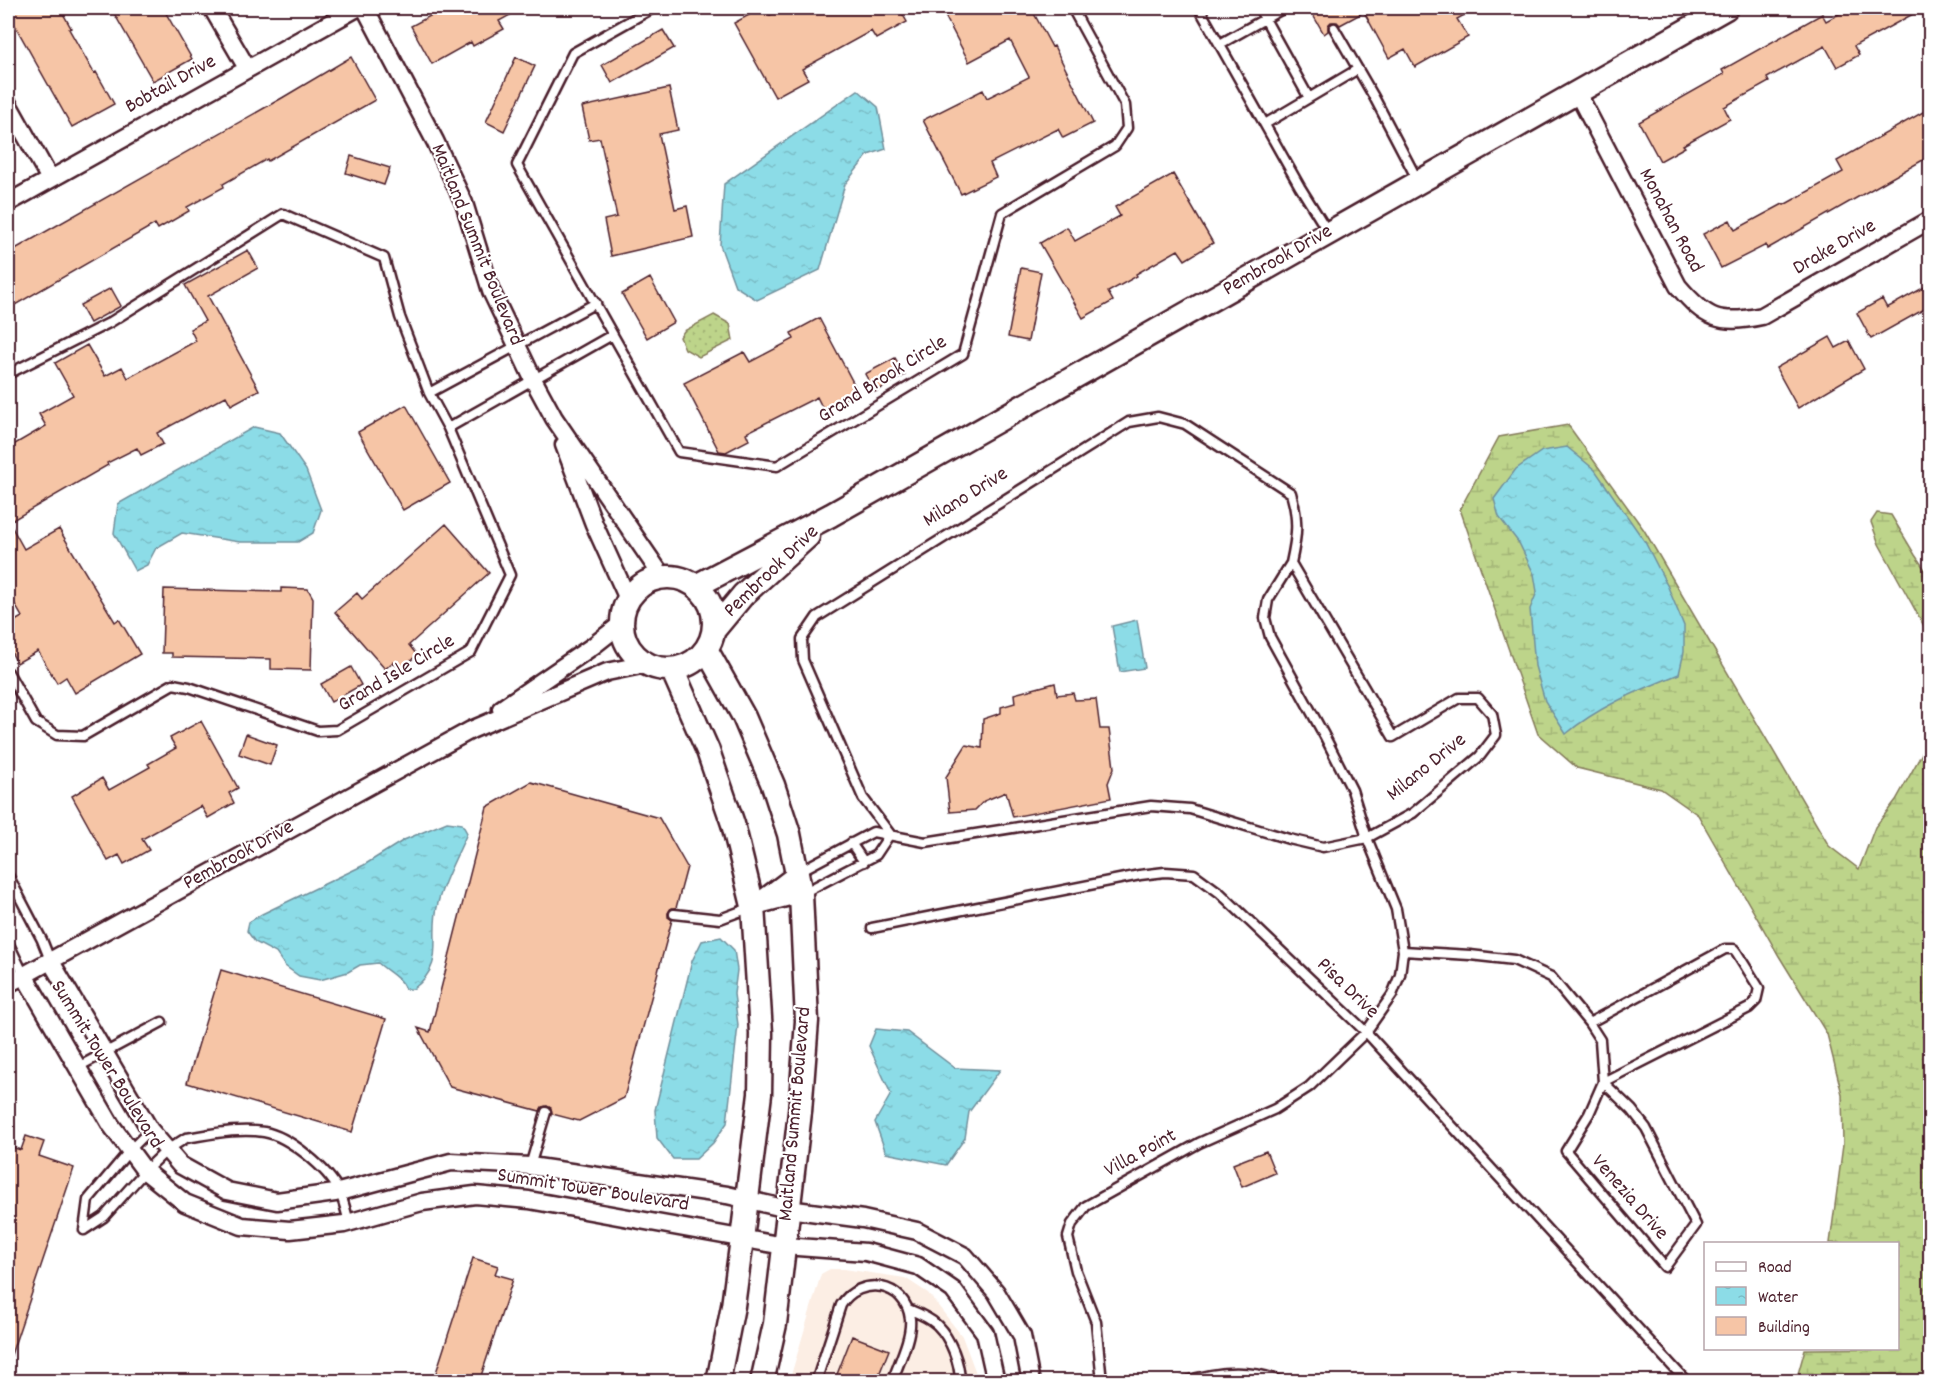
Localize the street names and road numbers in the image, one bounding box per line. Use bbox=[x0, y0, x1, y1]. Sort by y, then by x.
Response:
street label: Bobtail Drive bbox=[120, 48, 222, 122]
street label: Maitland Summit Boulevard bbox=[422, 140, 530, 350]
street label: Monahan Road bbox=[1630, 163, 1710, 279]
street label: Drake Drive bbox=[1788, 212, 1882, 284]
street label: Pembrook Drive bbox=[1217, 217, 1339, 305]
street label: Grand Brook Circle bbox=[813, 328, 953, 432]
street label: Milano Drive bbox=[918, 460, 1014, 536]
street label: Pembrook Drive bbox=[717, 519, 827, 625]
street label: Grand Isle Circle bbox=[333, 627, 461, 721]
street label: Milano Drive bbox=[1381, 726, 1473, 810]
street label: Pembrook Drive bbox=[178, 813, 300, 899]
street label: Pisa Drive bbox=[1309, 951, 1385, 1027]
street label: Summit Tower Boulevard bbox=[42, 975, 170, 1155]
street label: Maitland Summit Boulevard bbox=[772, 1005, 820, 1223]
street label: Villa Point bbox=[1099, 1122, 1183, 1186]
street label: Venezia Drive bbox=[1583, 1148, 1675, 1248]
street label: Summit Tower Boulevard bbox=[495, 1161, 691, 1221]

